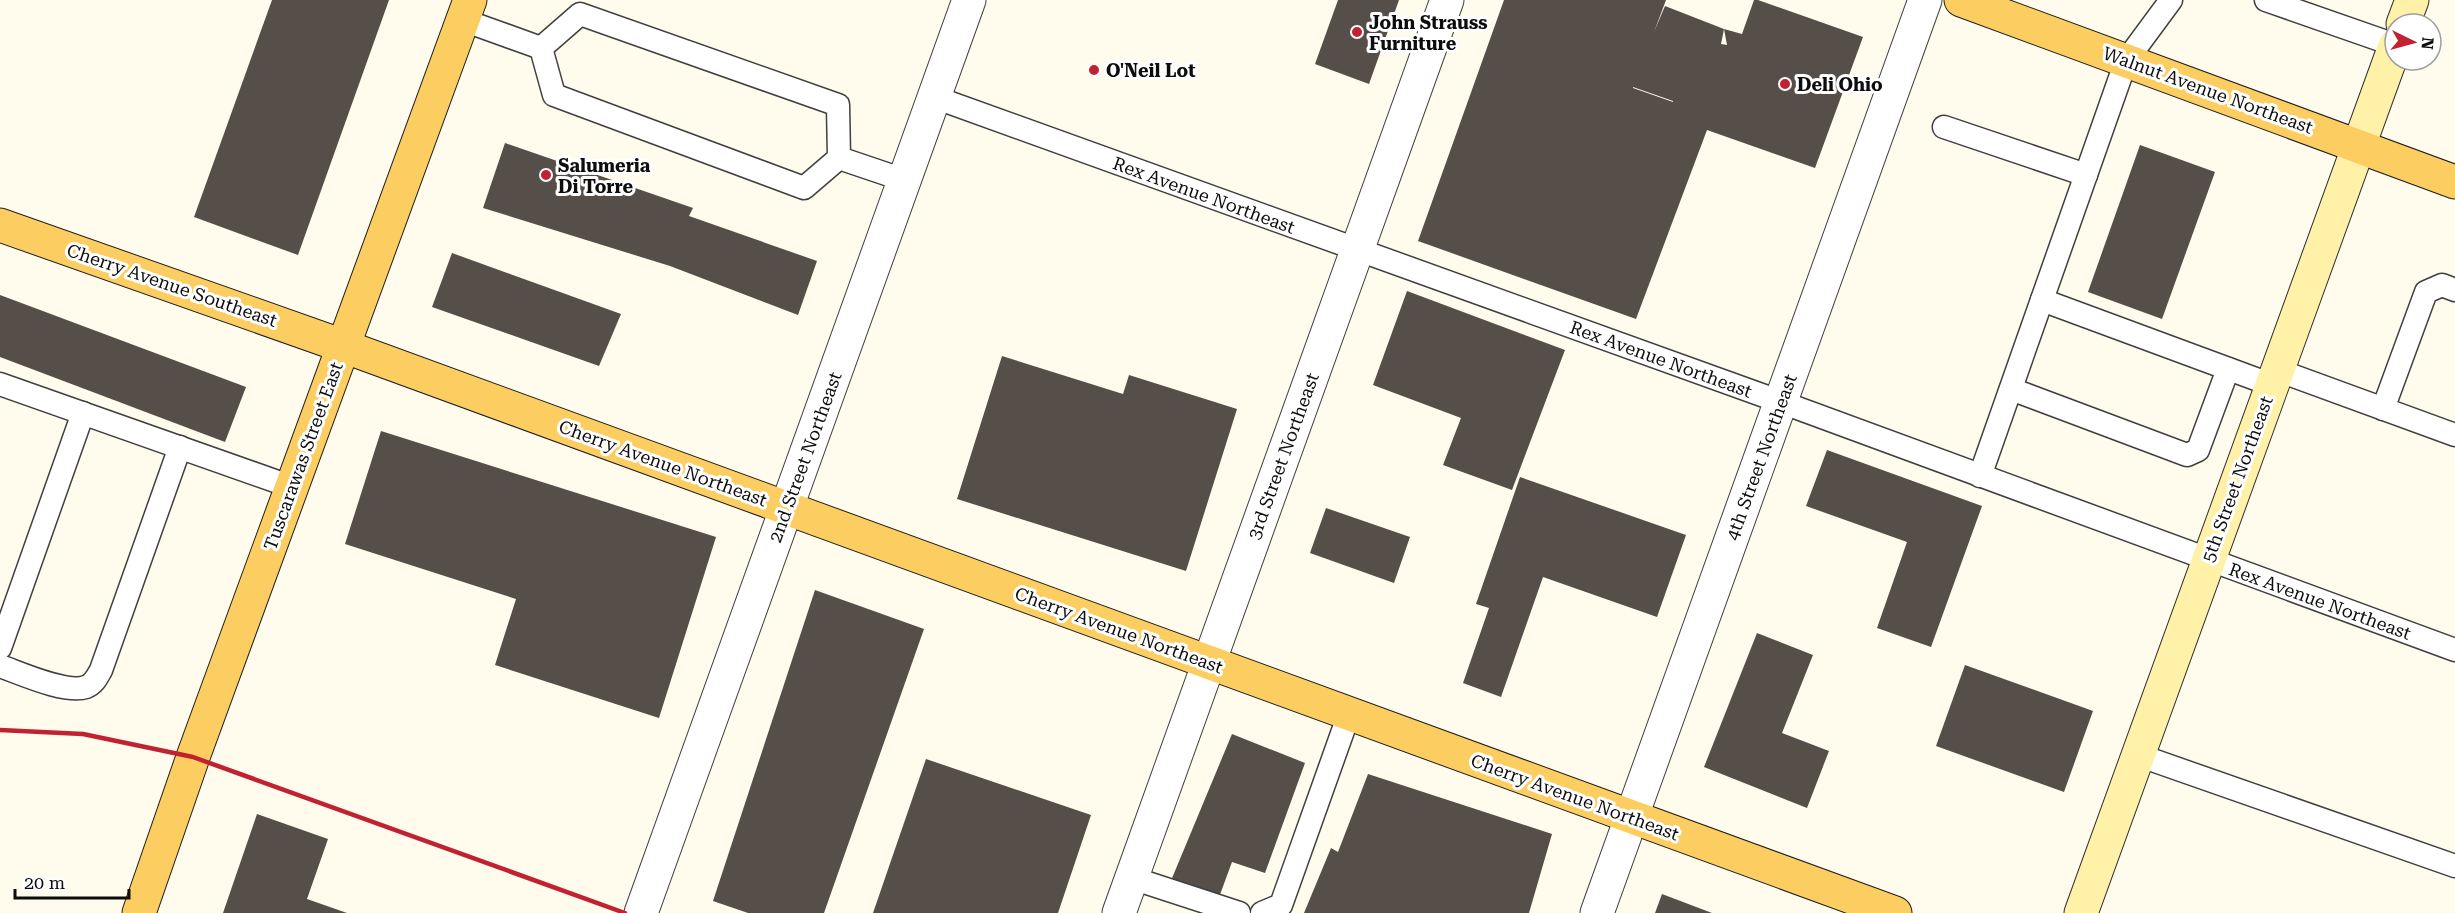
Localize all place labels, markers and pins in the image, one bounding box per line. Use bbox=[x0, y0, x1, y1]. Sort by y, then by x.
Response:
place label: John Strauss Furniture bbox=[1369, 12, 1487, 54]
marker: John Strauss Furniture bbox=[1350, 25, 1364, 39]
place label: O'Neil Lot bbox=[1106, 60, 1195, 81]
marker: O'Neil Lot bbox=[1087, 63, 1101, 77]
place label: Deli Ohio bbox=[1797, 74, 1883, 95]
marker: Deli Ohio bbox=[1778, 77, 1792, 91]
place label: Salumeria Di Torre bbox=[558, 155, 651, 197]
marker: Salumeria Di Torre bbox=[539, 168, 553, 182]

